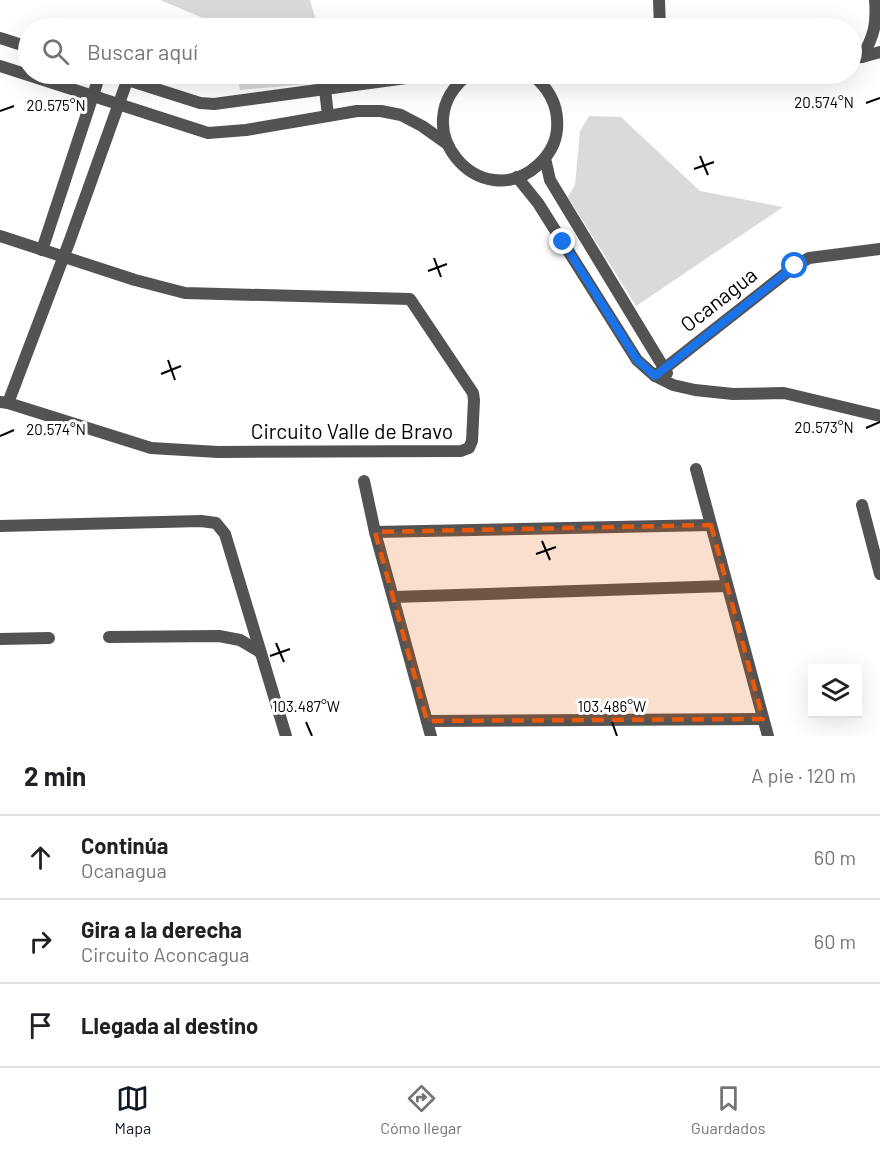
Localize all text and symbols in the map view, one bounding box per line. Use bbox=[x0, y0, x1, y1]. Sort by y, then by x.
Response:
search box bbox=[18, 18, 862, 84]
icon: search bbox=[39, 35, 72, 68]
text: Buscar aquí bbox=[87, 38, 198, 64]
text: 20.574°N bbox=[794, 93, 854, 111]
text: 20.575°N bbox=[26, 96, 86, 114]
route end bbox=[549, 228, 575, 254]
route start bbox=[781, 252, 807, 278]
street label: Ocanagua bbox=[675, 261, 761, 336]
street label: Circuito Valle de Bravo bbox=[251, 418, 453, 443]
text: 20.573°N bbox=[794, 418, 854, 436]
text: 20.574°N bbox=[26, 420, 86, 438]
map controls bbox=[808, 664, 862, 718]
button: layers bbox=[808, 664, 862, 718]
text: 103.487°W bbox=[272, 697, 340, 715]
text: 103.486°W bbox=[578, 697, 646, 715]
text: 2 min bbox=[24, 760, 86, 791]
text: A pie · 120 m bbox=[751, 763, 856, 787]
text: Continúa bbox=[81, 832, 168, 858]
icon: ahead bbox=[24, 841, 57, 874]
text: 60 m bbox=[814, 845, 856, 869]
text: Ocanagua bbox=[81, 858, 167, 882]
text: Gira a la derecha bbox=[81, 916, 242, 942]
icon: right bbox=[24, 925, 57, 958]
text: 60 m bbox=[814, 929, 856, 953]
text: Circuito Aconcagua bbox=[81, 942, 250, 966]
icon: arrive bbox=[24, 1009, 57, 1042]
text: Llegada al destino bbox=[81, 1012, 258, 1038]
tab: Mapa bbox=[115, 1082, 151, 1137]
tab: Cómo llegar bbox=[380, 1082, 462, 1137]
tab: Guardados bbox=[691, 1082, 765, 1137]

